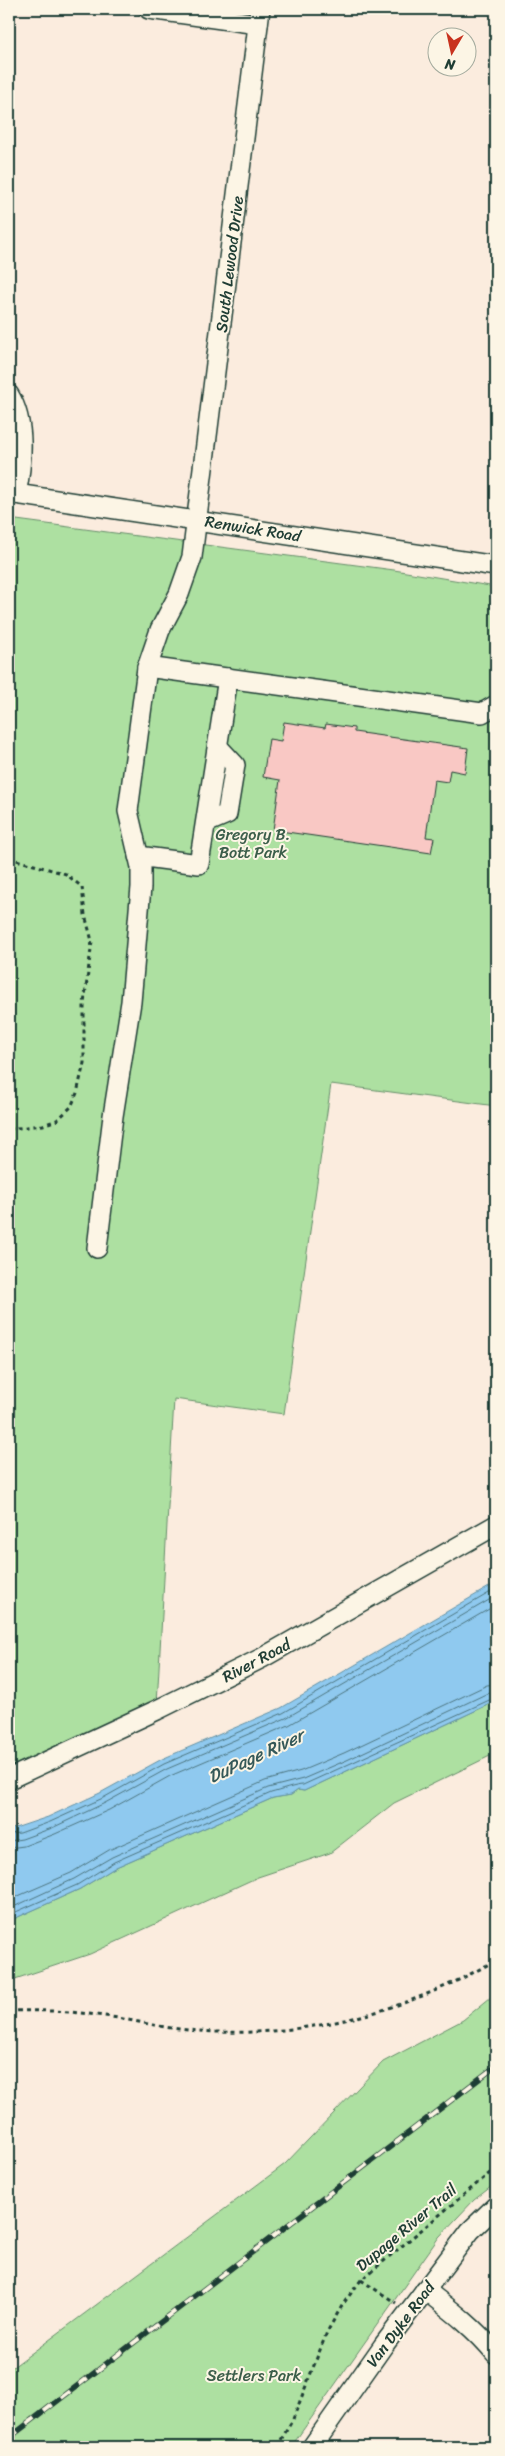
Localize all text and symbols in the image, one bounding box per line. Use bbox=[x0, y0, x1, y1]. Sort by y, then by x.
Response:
north arrow bbox=[428, 28, 478, 78]
text: N bbox=[443, 51, 458, 78]
street label: South Lewood Drive bbox=[207, 194, 252, 334]
street label: Renwick Road bbox=[203, 507, 305, 551]
park label: Gregory B. Bott Park bbox=[216, 820, 290, 867]
street label: River Road bbox=[216, 1629, 297, 1691]
water label: DuPage River bbox=[202, 1718, 313, 1792]
street label: Dupage River Trail bbox=[349, 2176, 464, 2279]
street label: Van Dyke Road bbox=[358, 2274, 444, 2374]
park label: Settlers Park bbox=[207, 2361, 302, 2390]

